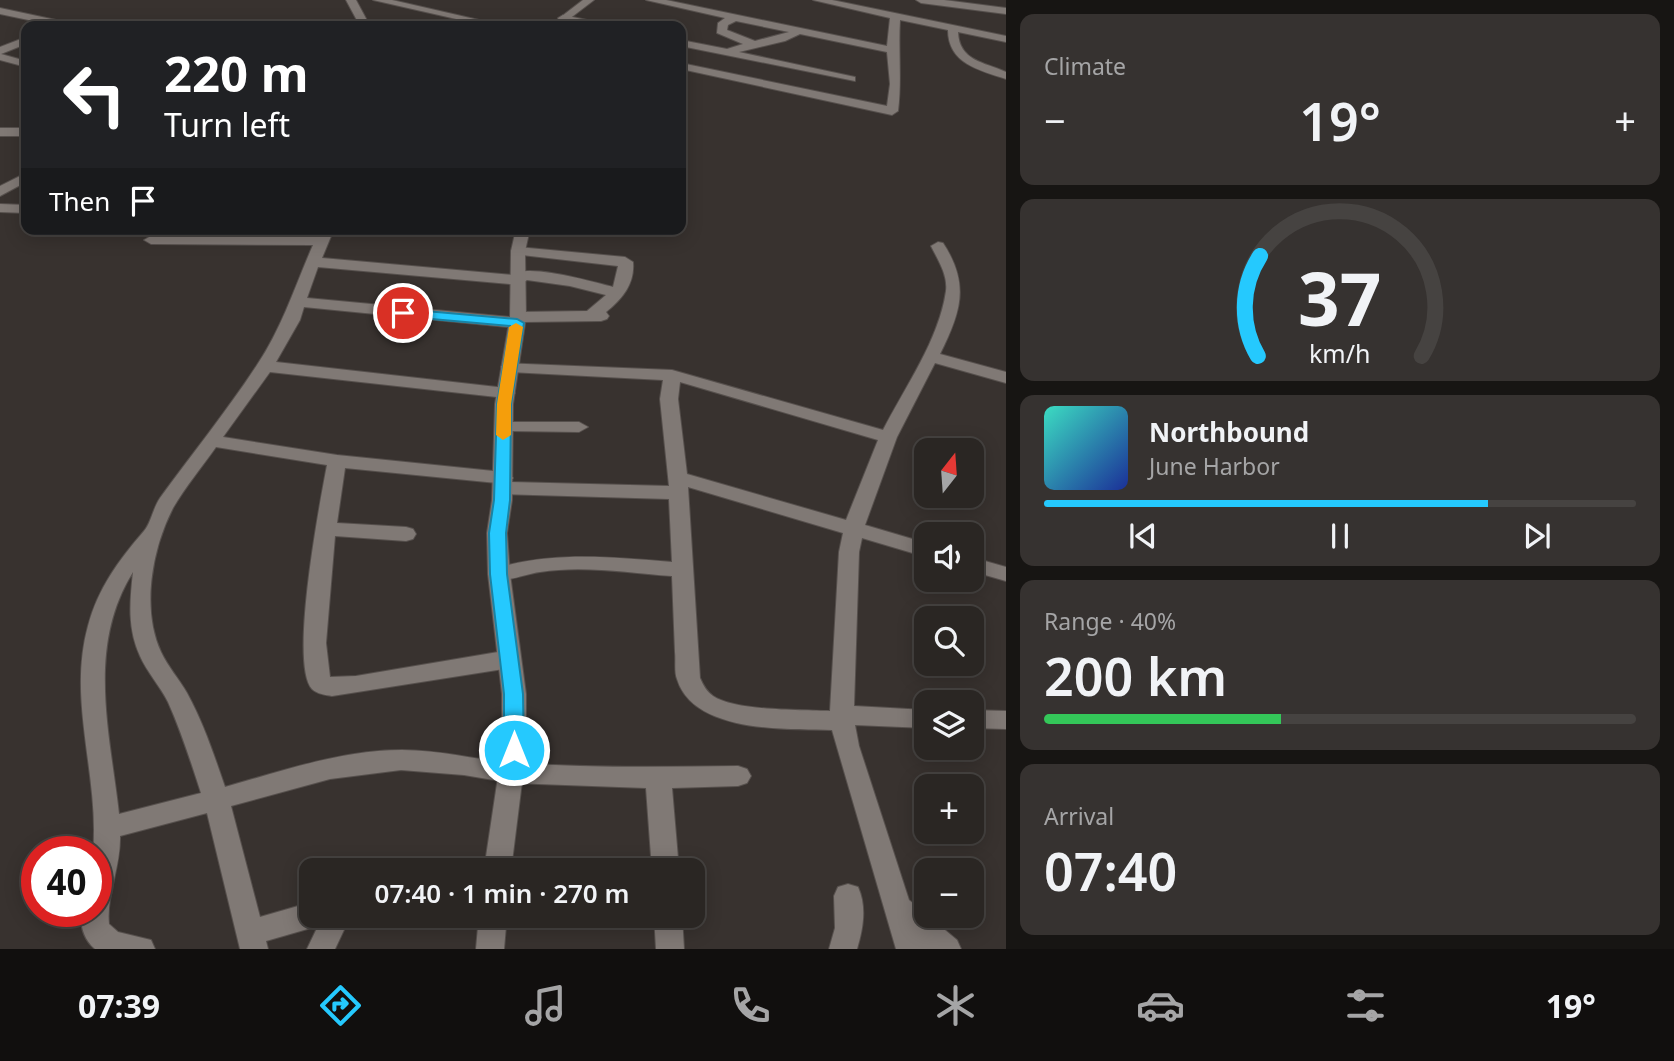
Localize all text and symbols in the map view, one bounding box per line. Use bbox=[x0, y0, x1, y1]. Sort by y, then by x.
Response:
text: 220 m bbox=[164, 40, 309, 106]
icon: left bbox=[49, 49, 140, 140]
text: Climate bbox=[1044, 50, 1126, 82]
text: 19° bbox=[1299, 85, 1381, 156]
text: − bbox=[1044, 94, 1066, 146]
text: + bbox=[1614, 94, 1636, 146]
text: Turn left bbox=[164, 103, 290, 146]
icon: arrive bbox=[124, 182, 162, 220]
text: Then bbox=[49, 183, 110, 219]
text: 37 bbox=[1298, 248, 1382, 347]
pin bbox=[373, 283, 433, 343]
icon: arrive bbox=[384, 294, 422, 332]
text: km/h bbox=[1309, 336, 1371, 370]
text: Northbound bbox=[1149, 414, 1309, 450]
north arrow bbox=[914, 438, 984, 508]
map controls bbox=[914, 438, 984, 928]
text: June Harbor bbox=[1149, 450, 1280, 482]
icon: previous bbox=[1124, 517, 1162, 555]
icon: pause bbox=[1321, 517, 1359, 555]
icon: next bbox=[1518, 517, 1556, 555]
button: sound bbox=[914, 522, 984, 592]
text: Range · 40% bbox=[1044, 605, 1176, 637]
button: search bbox=[914, 606, 984, 676]
text: 200 km bbox=[1044, 640, 1227, 711]
button: layers bbox=[914, 690, 984, 760]
position arrow bbox=[477, 713, 551, 787]
button: + bbox=[914, 774, 984, 844]
text: Arrival bbox=[1044, 800, 1114, 832]
text: 07:40 bbox=[1044, 835, 1177, 906]
speed limit sign: 40 bbox=[21, 836, 112, 927]
button: − bbox=[914, 858, 984, 928]
text: 07:40 · 1 min · 270 m bbox=[375, 875, 629, 911]
icon: directions bbox=[316, 981, 365, 1030]
icon: music bbox=[521, 981, 570, 1030]
icon: phone bbox=[726, 981, 775, 1030]
icon: climate bbox=[931, 981, 980, 1030]
icon: car bbox=[1136, 981, 1185, 1030]
icon: filters bbox=[1341, 981, 1390, 1030]
text: 07:39 bbox=[78, 984, 160, 1027]
text: 19° bbox=[1546, 984, 1596, 1027]

